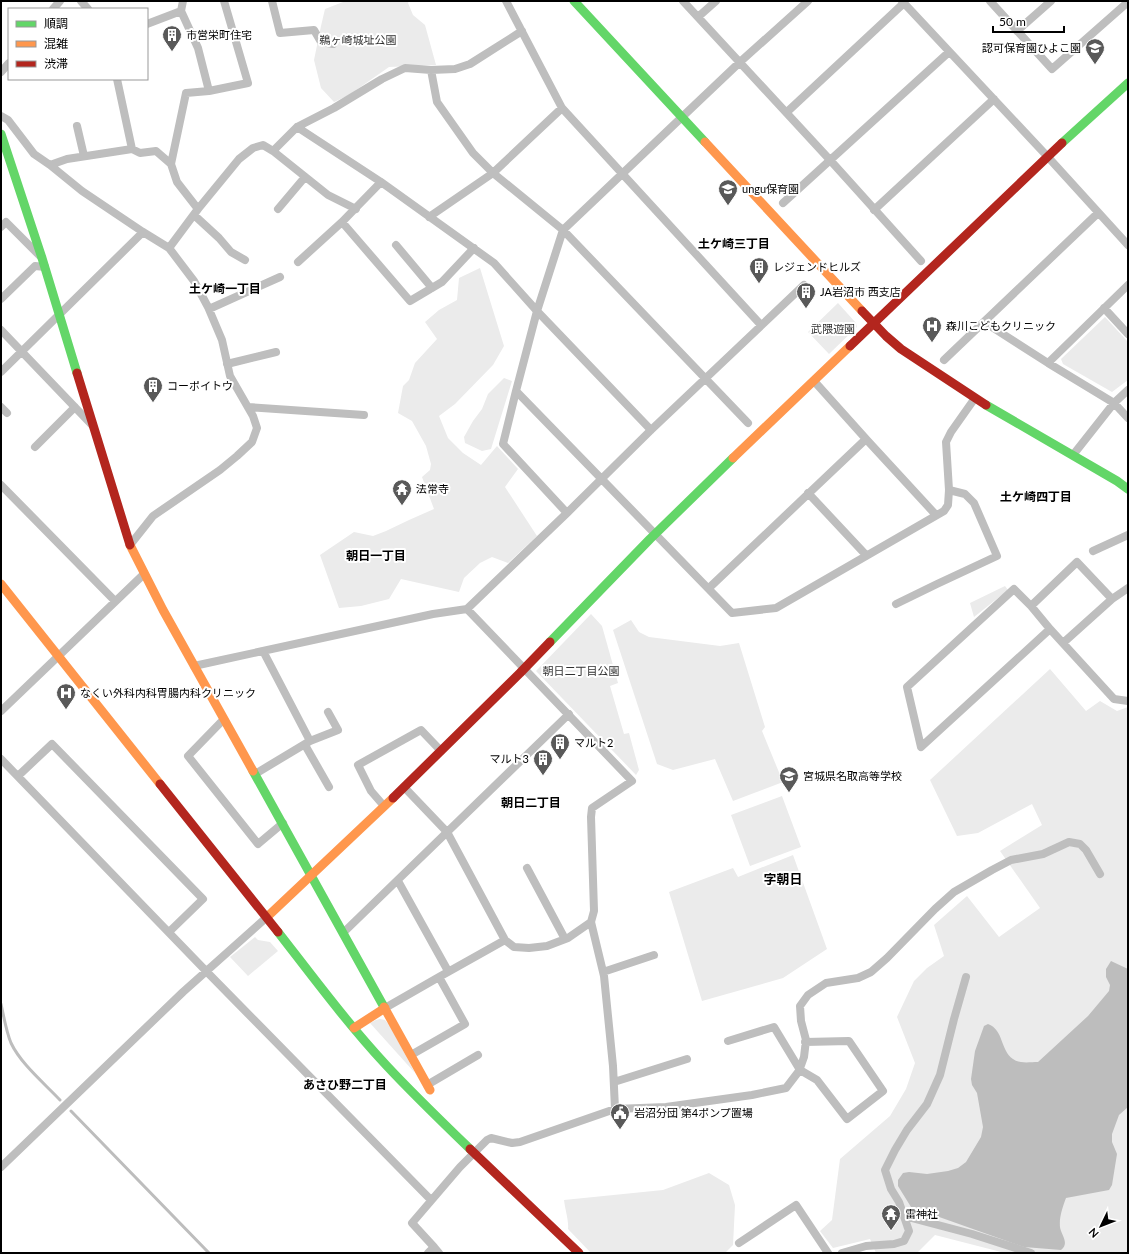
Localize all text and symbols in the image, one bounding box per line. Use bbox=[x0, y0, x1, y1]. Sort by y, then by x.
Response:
legend bbox=[8, 8, 148, 80]
scale bar bbox=[993, 8, 1064, 34]
text: 50 m bbox=[999, 14, 1026, 29]
text: 順調 bbox=[44, 16, 68, 31]
building icon: 市営栄町住宅 bbox=[161, 24, 183, 52]
place label: 市営栄町住宅 bbox=[186, 28, 252, 41]
park label: 鵜ヶ崎城址公園 bbox=[320, 33, 397, 46]
text: 混雑 bbox=[44, 36, 68, 51]
school or university icon: 認可保育園ひよこ園 bbox=[1084, 37, 1106, 65]
place label: 認可保育園ひよこ園 bbox=[982, 41, 1081, 54]
text: 渋滞 bbox=[44, 56, 68, 71]
school or university icon: ungu保育園 bbox=[717, 178, 739, 206]
place label: ungu保育園 bbox=[742, 182, 799, 195]
district label: 土ケ崎三丁目 bbox=[698, 236, 770, 251]
building icon: レジェンドヒルズ bbox=[748, 256, 770, 284]
place label: レジェンドヒルズ bbox=[773, 260, 861, 273]
district label: 土ケ崎一丁目 bbox=[189, 281, 261, 296]
building icon: JA岩沼市 西支店 bbox=[795, 281, 817, 309]
place label: JA岩沼市 西支店 bbox=[820, 285, 901, 298]
hospital icon: 森川こどもクリニック bbox=[921, 315, 943, 343]
place label: 森川こどもクリニック bbox=[946, 319, 1056, 332]
park label: 武隈遊園 bbox=[811, 322, 855, 335]
building icon: コーポイトウ bbox=[142, 375, 164, 403]
place label: コーポイトウ bbox=[167, 379, 233, 392]
temple icon: 法常寺 bbox=[391, 478, 413, 506]
place label: 法常寺 bbox=[416, 482, 449, 495]
district label: 土ケ崎四丁目 bbox=[1000, 489, 1072, 504]
district label: 朝日一丁目 bbox=[346, 548, 406, 563]
park label: 朝日二丁目公園 bbox=[543, 664, 620, 677]
hospital icon: なくい外科内科胃腸内科クリニック bbox=[55, 682, 77, 710]
place label: なくい外科内科胃腸内科クリニック bbox=[80, 686, 256, 699]
building icon: マルト2 bbox=[549, 732, 571, 760]
place label: マルト2 bbox=[574, 736, 613, 749]
building icon: マルト3 bbox=[532, 748, 554, 776]
place label: マルト3 bbox=[490, 752, 529, 765]
school or university icon: 宮城県名取高等学校 bbox=[778, 765, 800, 793]
place label: 宮城県名取高等学校 bbox=[803, 769, 902, 782]
district label: 朝日二丁目 bbox=[501, 795, 561, 810]
district label: 字朝日 bbox=[763, 871, 803, 887]
district label: あさひ野二丁目 bbox=[303, 1077, 387, 1092]
public building icon: 岩沼分団 第4ポンプ置場 bbox=[609, 1102, 631, 1130]
place label: 岩沼分団 第4ポンプ置場 bbox=[634, 1106, 753, 1119]
temple icon: 雷神社 bbox=[880, 1203, 902, 1231]
north arrow bbox=[1081, 1206, 1121, 1246]
place label: 雷神社 bbox=[905, 1207, 938, 1220]
text: N bbox=[1086, 1226, 1101, 1241]

